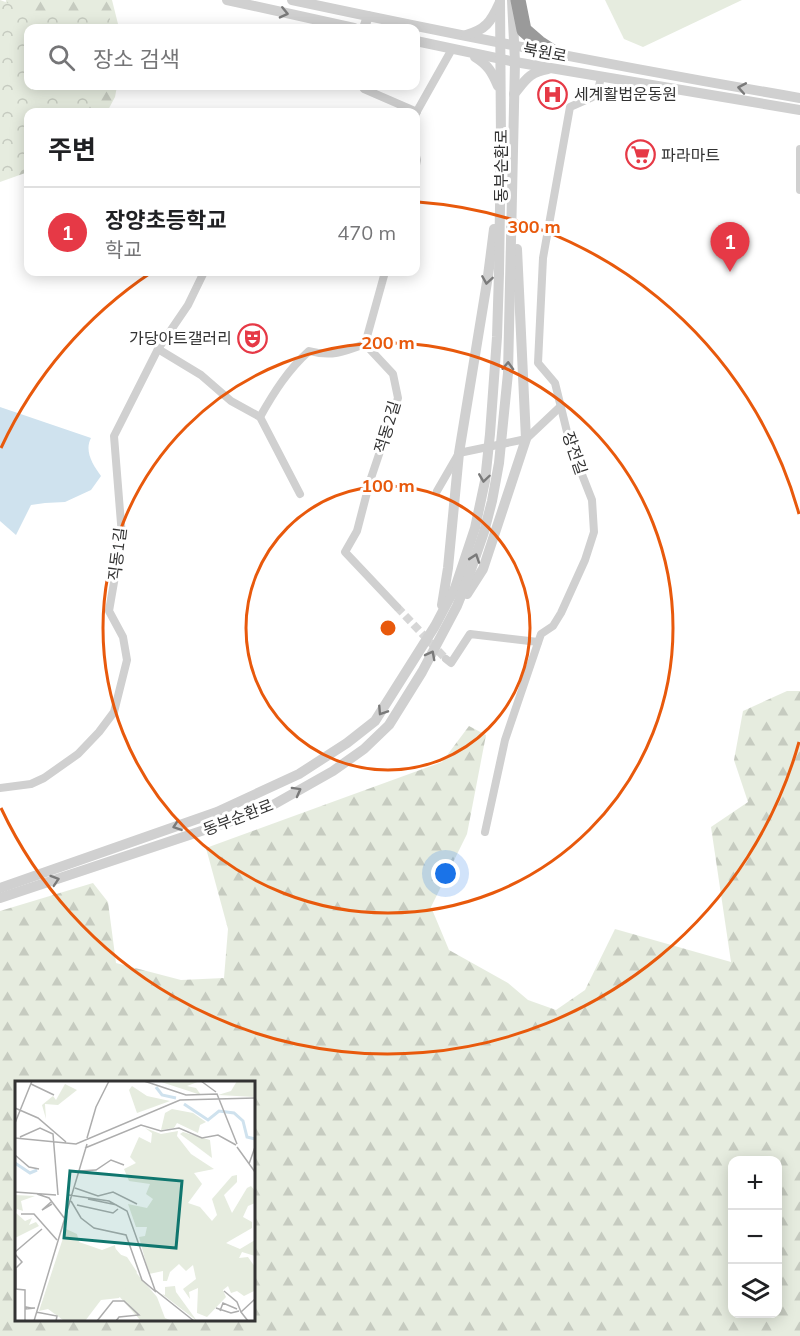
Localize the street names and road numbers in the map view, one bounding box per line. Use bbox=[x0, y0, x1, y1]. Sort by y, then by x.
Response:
street label: 북원로 bbox=[521, 38, 569, 66]
street label: 동부순환로 bbox=[491, 129, 511, 203]
street label: 적동2길 bbox=[370, 398, 404, 456]
street label: 장전길 bbox=[558, 429, 592, 477]
street label: 직동1길 bbox=[104, 526, 130, 582]
street label: 동부순환로 bbox=[200, 794, 276, 840]

